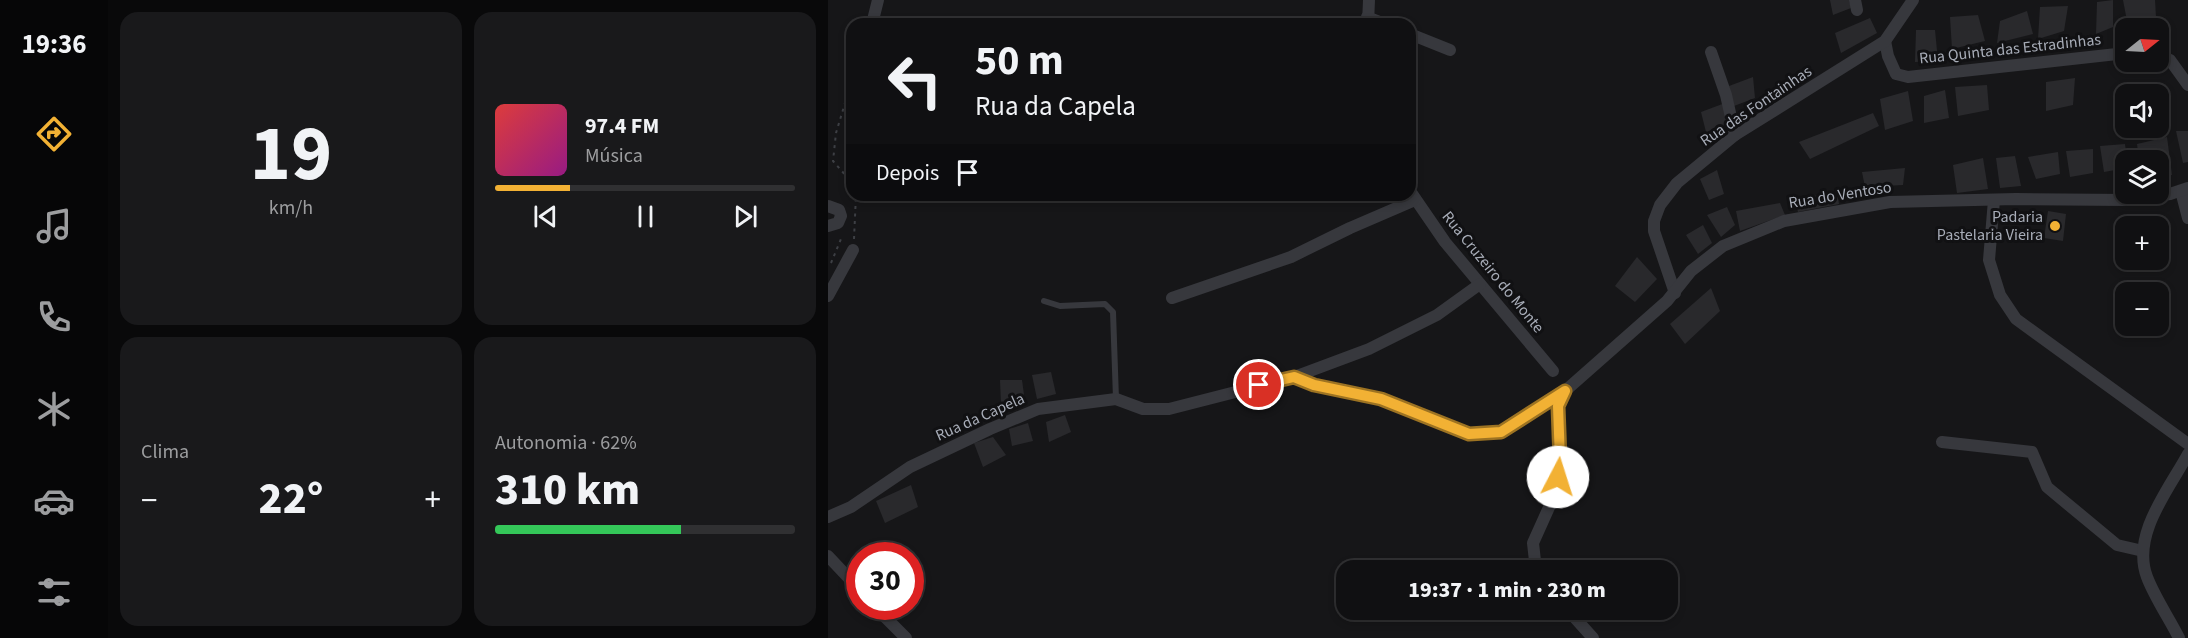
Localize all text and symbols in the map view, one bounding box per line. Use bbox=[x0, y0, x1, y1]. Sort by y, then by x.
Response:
north arrow bbox=[2115, 18, 2169, 72]
map controls bbox=[2115, 18, 2169, 336]
text: 19:36 bbox=[21, 25, 87, 64]
street label: Rua Quinta das Estradinhas bbox=[1918, 28, 2102, 69]
text: 50 m bbox=[975, 31, 1064, 91]
icon: left bbox=[876, 42, 954, 120]
street label: Rua das Fontainhas bbox=[1696, 60, 1816, 152]
button: sound bbox=[2115, 84, 2169, 138]
text: Rua da Capela bbox=[975, 87, 1136, 126]
text: 19 bbox=[250, 99, 332, 210]
text: 97.4 FM bbox=[585, 110, 659, 142]
icon: directions bbox=[33, 113, 75, 155]
text: Música bbox=[585, 142, 643, 170]
button: layers bbox=[2115, 150, 2169, 204]
icon: arrive bbox=[951, 156, 984, 189]
text: Depois bbox=[876, 157, 939, 189]
street label: Rua do Ventoso bbox=[1787, 176, 1893, 214]
text: km/h bbox=[269, 194, 313, 222]
icon: previous bbox=[529, 200, 562, 233]
icon: pause bbox=[629, 200, 662, 233]
icon: next bbox=[729, 200, 762, 233]
icon: music bbox=[33, 205, 75, 247]
street label: Rua Cruzeiro do Monte bbox=[1437, 206, 1549, 338]
place label: Padaria Pastelaria Vieira bbox=[1937, 206, 2043, 246]
button: + bbox=[2115, 216, 2169, 270]
marker: Padaria Pastelaria Vieira bbox=[2048, 219, 2062, 233]
button: − bbox=[2115, 282, 2169, 336]
icon: phone bbox=[33, 296, 75, 338]
pin bbox=[1233, 359, 1284, 410]
icon: arrive bbox=[1242, 368, 1275, 401]
icon: climate bbox=[33, 388, 75, 430]
street label: Rua da Capela bbox=[932, 388, 1028, 446]
text: Autonomia · 62% bbox=[495, 429, 637, 457]
text: Clima bbox=[141, 438, 189, 466]
position arrow bbox=[1526, 445, 1590, 509]
text: 310 km bbox=[495, 458, 640, 522]
text: 22° bbox=[259, 467, 323, 531]
text: − bbox=[141, 477, 157, 524]
text: + bbox=[425, 477, 441, 524]
icon: car bbox=[33, 480, 75, 522]
speed limit sign: 30 bbox=[846, 542, 924, 620]
icon: filters bbox=[33, 571, 75, 613]
text: 19:37 · 1 min · 230 m bbox=[1408, 574, 1606, 606]

